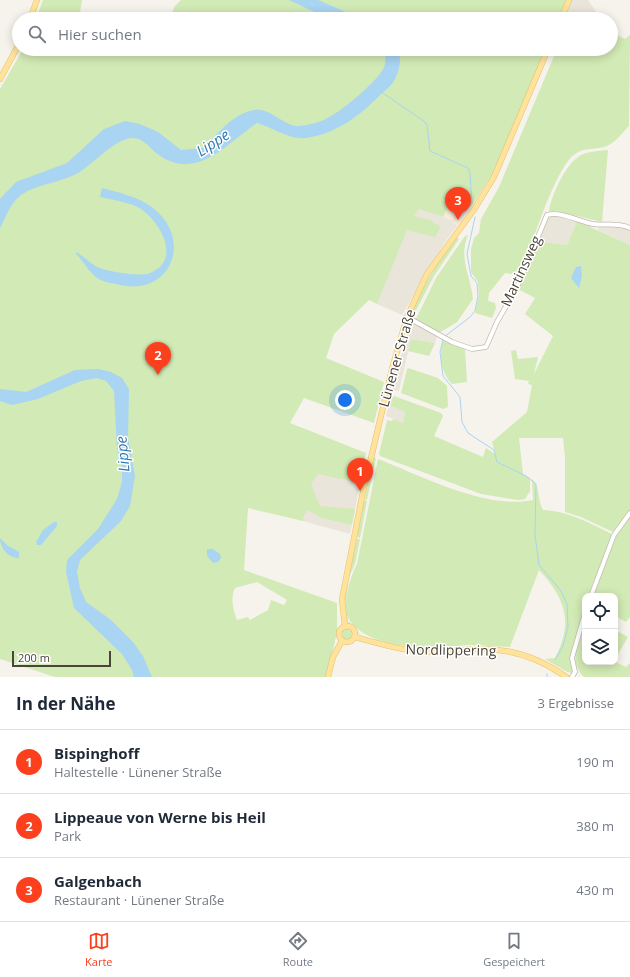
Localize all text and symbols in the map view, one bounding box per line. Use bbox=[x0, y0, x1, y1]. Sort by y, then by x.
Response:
search box bbox=[12, 12, 618, 56]
icon: search bbox=[26, 23, 48, 45]
text: Hier suchen bbox=[58, 24, 142, 44]
water label: Lippe bbox=[192, 124, 233, 160]
pin: 3 bbox=[445, 187, 471, 220]
street label: Martinsweg bbox=[496, 232, 545, 309]
street label: Lünener Straße bbox=[373, 307, 420, 409]
pin: 2 bbox=[145, 342, 171, 375]
your location bbox=[335, 390, 355, 410]
water label: Lippe bbox=[110, 435, 134, 473]
pin: 1 bbox=[347, 458, 373, 491]
map controls bbox=[582, 593, 618, 665]
button: locate bbox=[582, 593, 618, 629]
button: layers bbox=[582, 629, 618, 665]
street label: Nordlippering bbox=[405, 639, 497, 660]
scale bar bbox=[12, 649, 111, 668]
text: 200 m bbox=[18, 650, 50, 665]
text: In der Nähe bbox=[16, 692, 115, 715]
text: 3 Ergebnisse bbox=[537, 694, 614, 712]
text: Bispinghoff bbox=[54, 743, 139, 763]
text: 1 bbox=[25, 753, 33, 771]
text: 190 m bbox=[576, 753, 614, 771]
text: Haltestelle · Lünener Straße bbox=[54, 763, 222, 781]
text: Lippeaue von Werne bis Heil bbox=[54, 807, 266, 827]
text: 2 bbox=[25, 817, 33, 835]
text: 380 m bbox=[576, 817, 614, 835]
text: Park bbox=[54, 827, 81, 845]
text: Galgenbach bbox=[54, 871, 142, 891]
text: 3 bbox=[25, 881, 33, 899]
text: 430 m bbox=[576, 881, 614, 899]
text: Restaurant · Lünener Straße bbox=[54, 891, 224, 909]
tab: Karte bbox=[85, 930, 113, 969]
tab: Route bbox=[283, 930, 313, 969]
tab: Gespeichert bbox=[483, 930, 545, 969]

